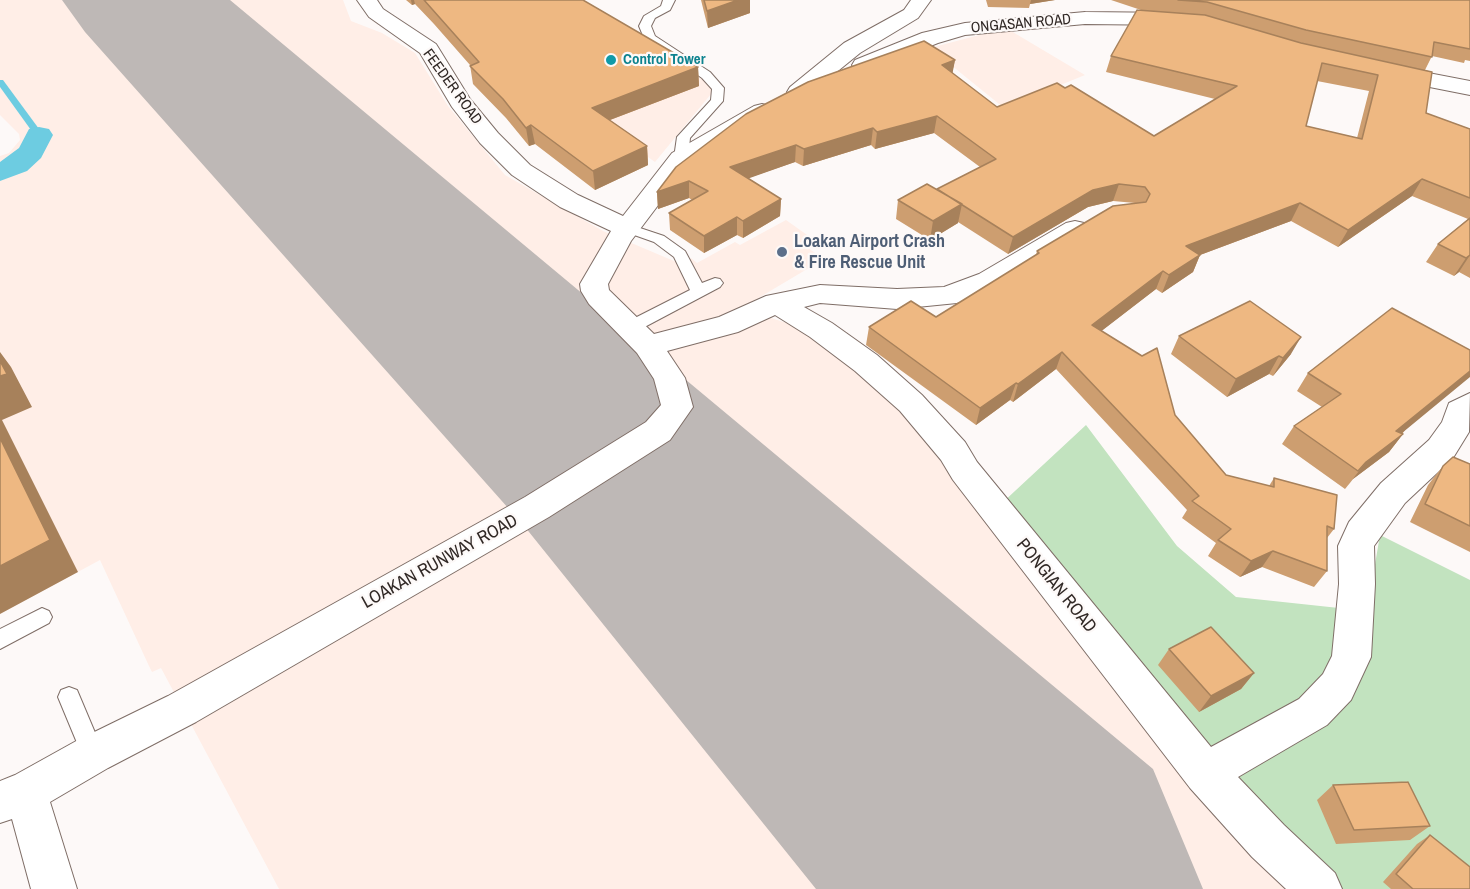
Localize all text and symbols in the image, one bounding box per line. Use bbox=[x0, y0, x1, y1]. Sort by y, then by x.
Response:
street label: ONGASAN ROAD bbox=[970, 11, 1072, 37]
street label: FEEDER ROAD bbox=[419, 46, 485, 128]
place label: Control Tower bbox=[623, 51, 705, 69]
marker: Control Tower bbox=[604, 53, 618, 67]
place label: Loakan Airport Crash & Fire Rescue Unit bbox=[794, 231, 945, 274]
marker: Loakan Airport Crash & Fire Rescue Unit bbox=[775, 245, 789, 259]
street label: LOAKAN RUNWAY ROAD bbox=[358, 510, 522, 614]
street label: PONGIAN ROAD bbox=[1011, 535, 1101, 637]

